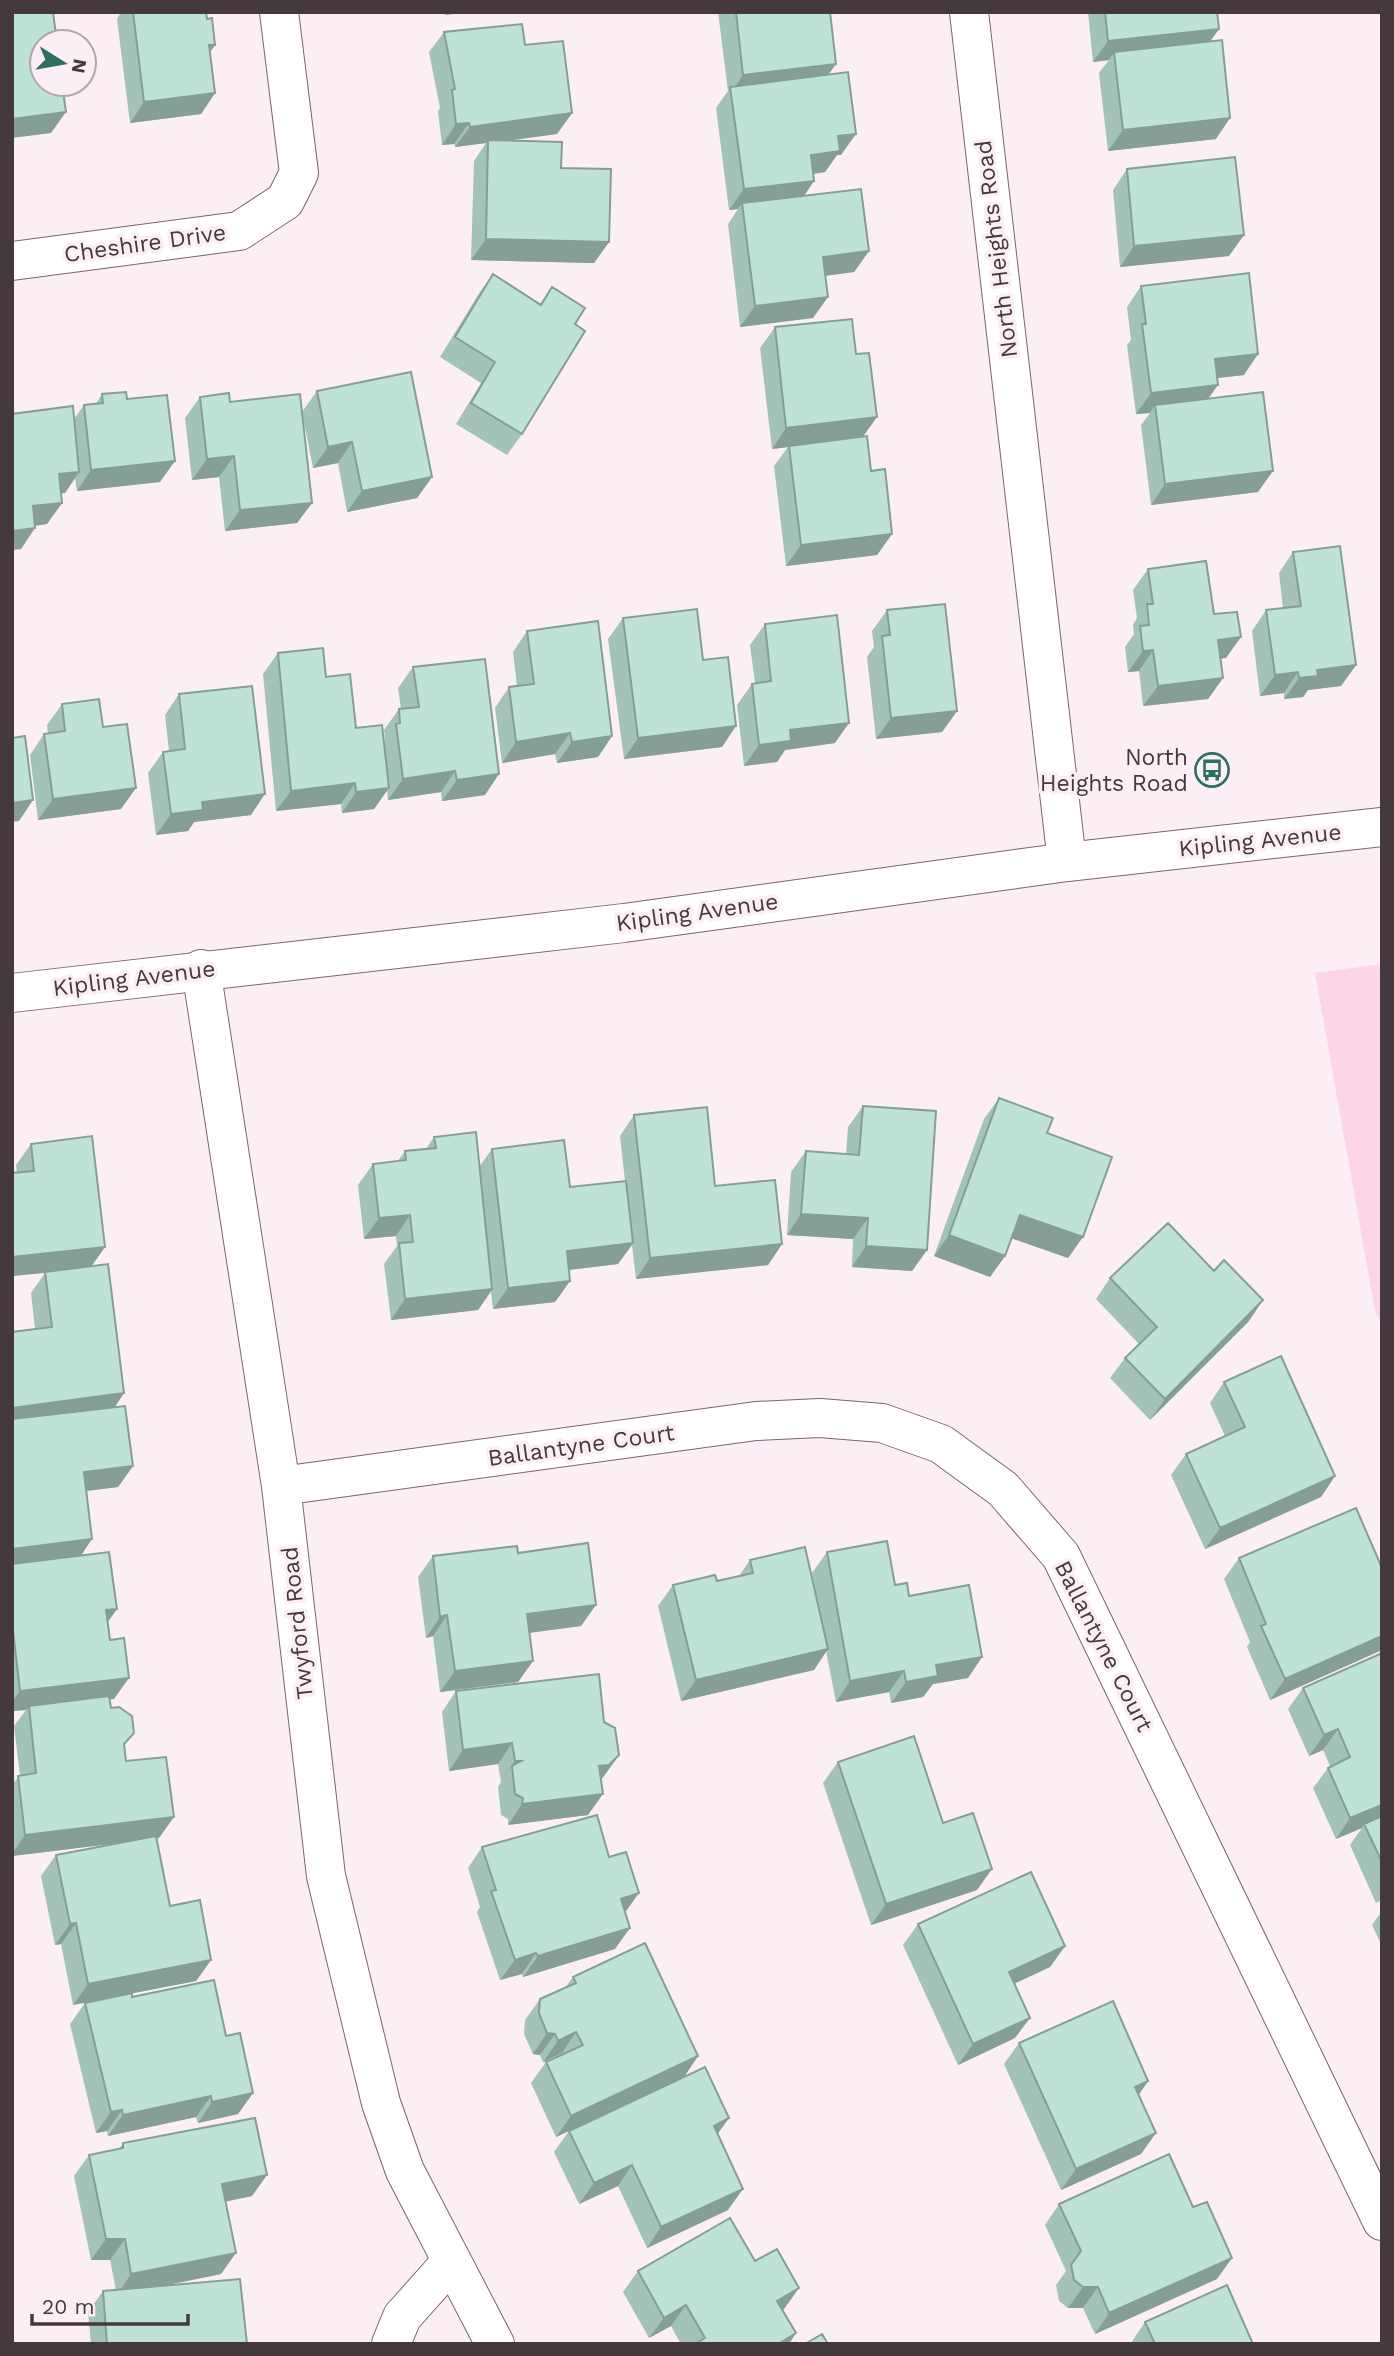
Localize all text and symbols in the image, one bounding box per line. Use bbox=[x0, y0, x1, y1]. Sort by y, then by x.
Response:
north arrow bbox=[28, 28, 98, 98]
text: N bbox=[67, 57, 92, 75]
street label: North Heights Road bbox=[970, 139, 1023, 359]
street label: Cheshire Drive bbox=[62, 219, 228, 268]
place label: North Heights Road bbox=[1040, 744, 1188, 797]
bus stop icon: North Heights Road bbox=[1193, 751, 1231, 789]
street label: Kipling Avenue bbox=[1177, 819, 1343, 862]
street label: Kipling Avenue bbox=[614, 888, 780, 937]
street label: Kipling Avenue bbox=[51, 955, 217, 1002]
street label: Ballantyne Court bbox=[486, 1419, 676, 1472]
street label: Twyford Road bbox=[276, 1545, 319, 1701]
street label: Ballantyne Court bbox=[1049, 1556, 1158, 1737]
scale bar bbox=[32, 2282, 187, 2326]
text: 20 m bbox=[42, 2294, 94, 2319]

